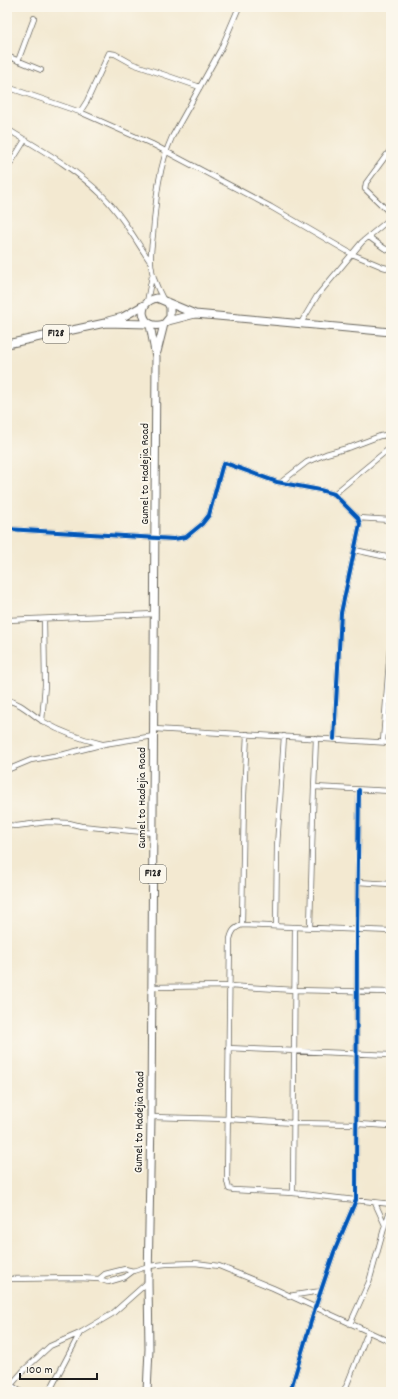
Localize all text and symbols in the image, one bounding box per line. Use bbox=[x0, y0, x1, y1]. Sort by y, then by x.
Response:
road number: F128 bbox=[43, 325, 69, 343]
street label: Gumel to Hadejia Road bbox=[137, 423, 154, 525]
street label: Gumel to Hadejia Road bbox=[134, 747, 151, 849]
road number: F128 bbox=[140, 865, 166, 883]
street label: Gumel to Hadejia Road bbox=[131, 1071, 149, 1173]
scale bar bbox=[20, 1355, 97, 1381]
text: 100 m bbox=[26, 1362, 53, 1379]

